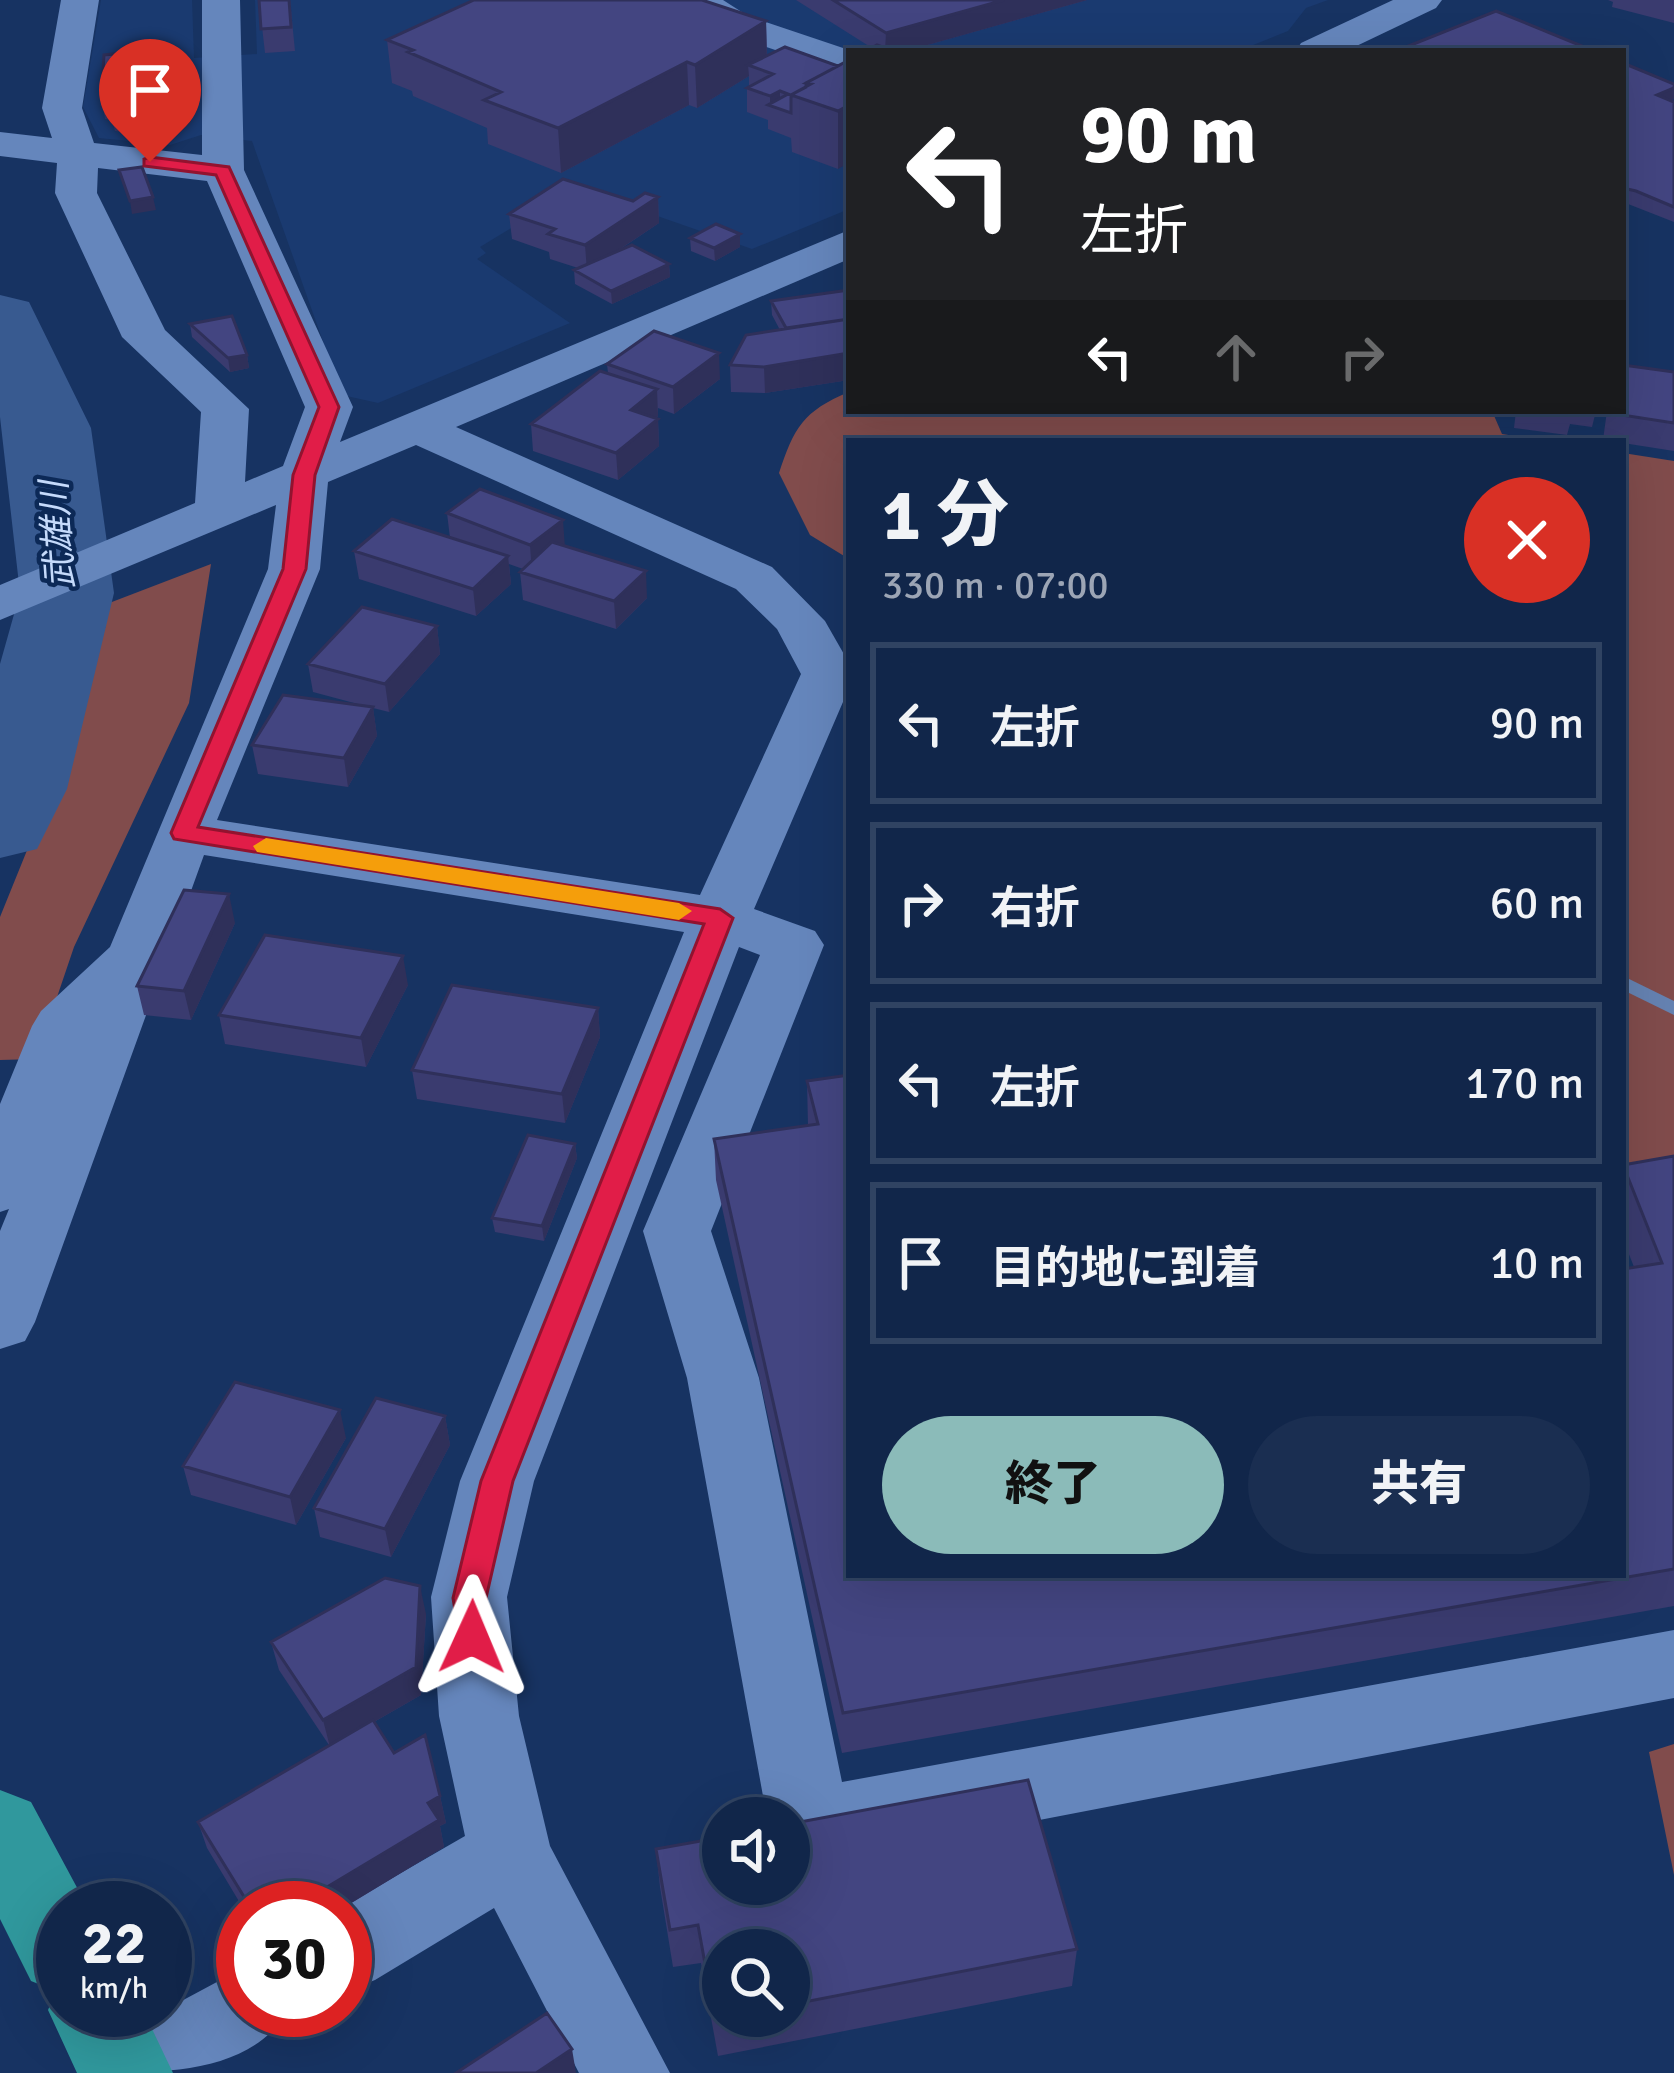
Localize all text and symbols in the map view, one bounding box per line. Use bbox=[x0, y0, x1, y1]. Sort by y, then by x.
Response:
pin bbox=[99, 39, 201, 162]
icon: arrive bbox=[117, 57, 183, 123]
text: 90 m bbox=[1080, 83, 1257, 187]
icon: left bbox=[882, 96, 1038, 252]
text: 左折 bbox=[1080, 198, 1188, 265]
icon: left bbox=[1077, 324, 1143, 390]
icon: ahead bbox=[1203, 324, 1269, 390]
icon: right bbox=[1329, 324, 1395, 390]
text: 1 分 bbox=[882, 471, 1009, 560]
water label: 武雄川 bbox=[32, 476, 84, 590]
button: close bbox=[1464, 477, 1590, 603]
text: 330 m · 07:00 bbox=[882, 561, 1109, 609]
icon: left bbox=[888, 690, 954, 756]
text: 90 m bbox=[1490, 696, 1584, 751]
text: 左折 bbox=[990, 701, 1080, 756]
icon: right bbox=[888, 870, 954, 936]
text: 60 m bbox=[1490, 876, 1584, 931]
text: 右折 bbox=[990, 881, 1080, 936]
icon: left bbox=[888, 1050, 954, 1116]
text: 170 m bbox=[1465, 1056, 1584, 1111]
text: 左折 bbox=[990, 1061, 1080, 1116]
icon: arrive bbox=[888, 1230, 954, 1296]
text: 10 m bbox=[1490, 1236, 1584, 1291]
text: 目的地に到着 bbox=[990, 1241, 1260, 1296]
button: 終了 bbox=[882, 1416, 1224, 1554]
button: 共有 bbox=[1248, 1416, 1590, 1554]
position arrow bbox=[409, 1574, 535, 1700]
map controls bbox=[702, 1797, 810, 2037]
button: sound bbox=[702, 1797, 810, 1905]
speed limit sign: 30 bbox=[216, 1881, 372, 2037]
text: 22 bbox=[82, 1907, 146, 1981]
button: search bbox=[702, 1929, 810, 2037]
text: km/h bbox=[80, 1970, 148, 2007]

